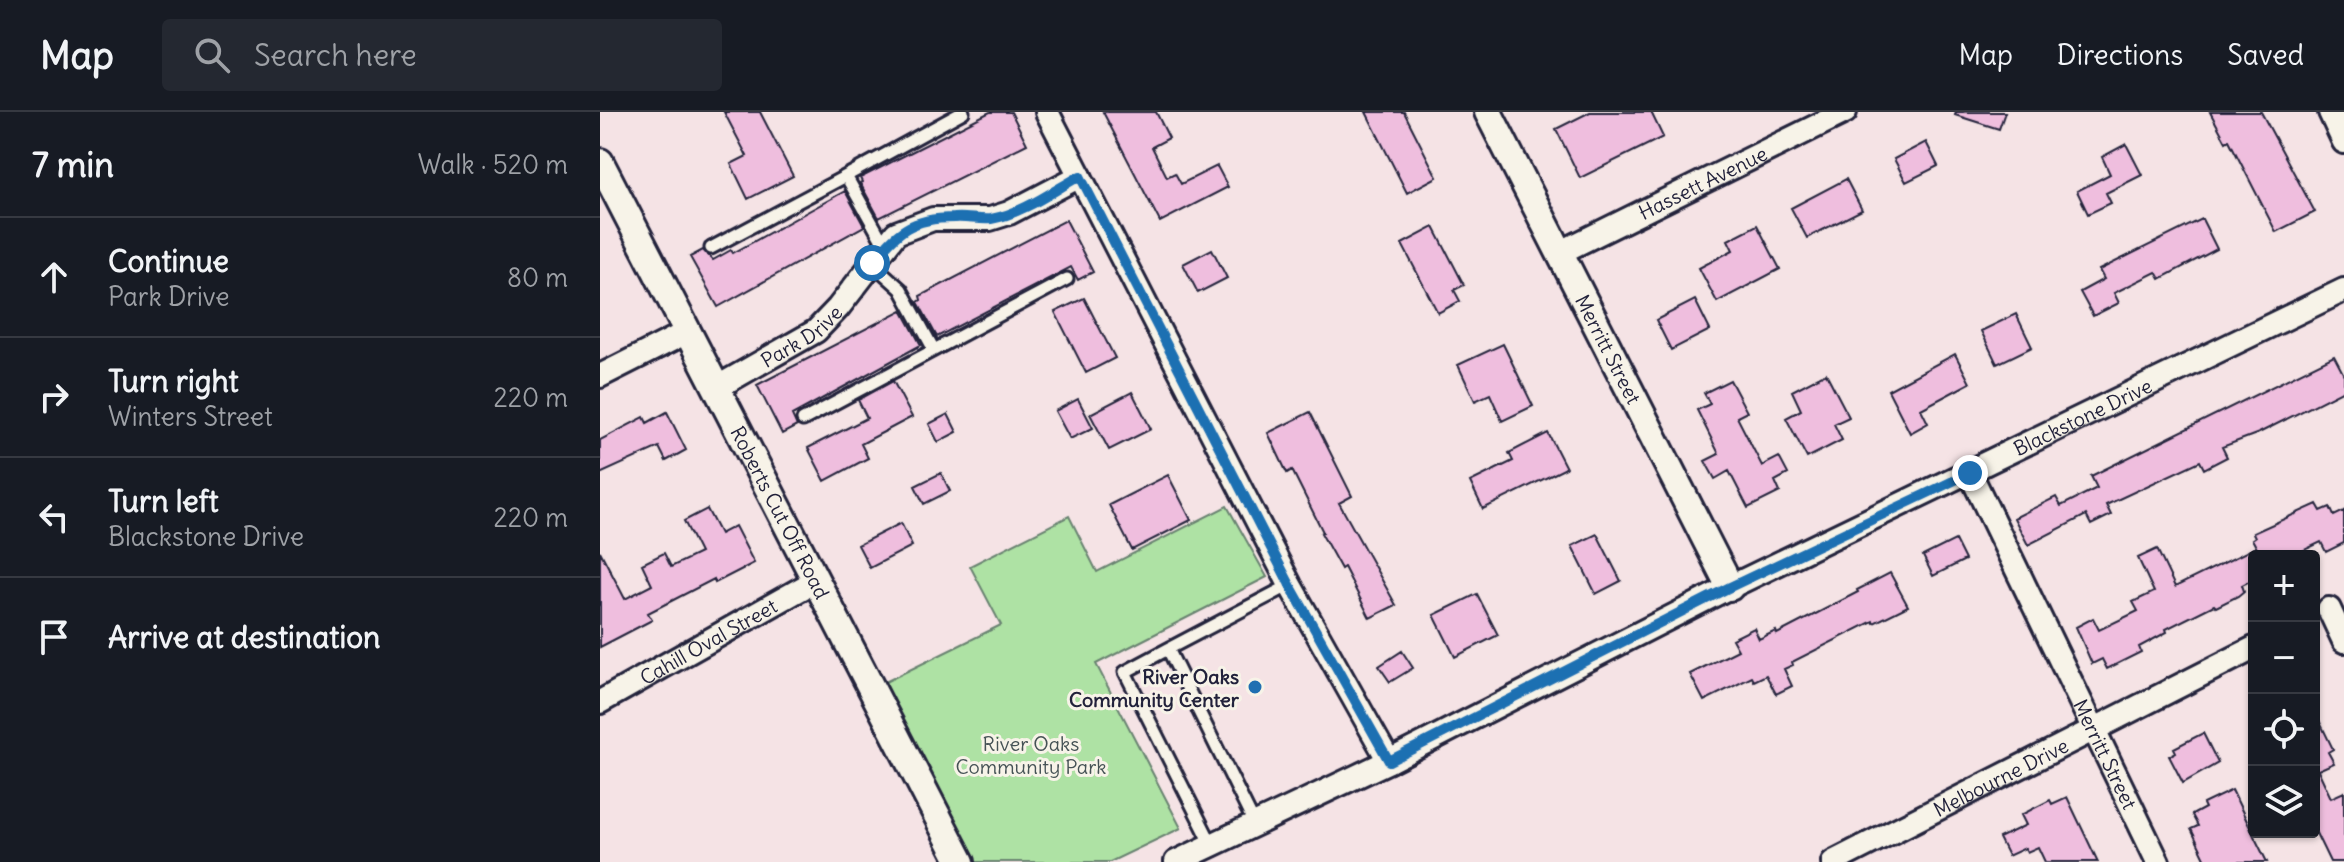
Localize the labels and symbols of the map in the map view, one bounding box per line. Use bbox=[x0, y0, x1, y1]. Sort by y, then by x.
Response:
street label: Hassett Avenue bbox=[1634, 140, 1771, 224]
route start bbox=[854, 245, 890, 281]
street label: Merritt Street bbox=[1571, 290, 1647, 408]
street label: Park Drive bbox=[756, 300, 847, 372]
street label: Blackstone Drive bbox=[2009, 372, 2156, 461]
street label: Roberts Cut Off Road bbox=[726, 422, 836, 603]
route end bbox=[1952, 455, 1988, 491]
street label: Cahill Oval Street bbox=[635, 593, 781, 690]
place label: River Oaks Community Center bbox=[1069, 664, 1240, 712]
marker: River Oaks Community Center bbox=[1246, 678, 1264, 696]
street label: Merritt Street bbox=[2069, 695, 2143, 813]
park label: River Oaks Community Park bbox=[955, 731, 1107, 779]
street label: Melbourne Drive bbox=[1929, 732, 2072, 821]

